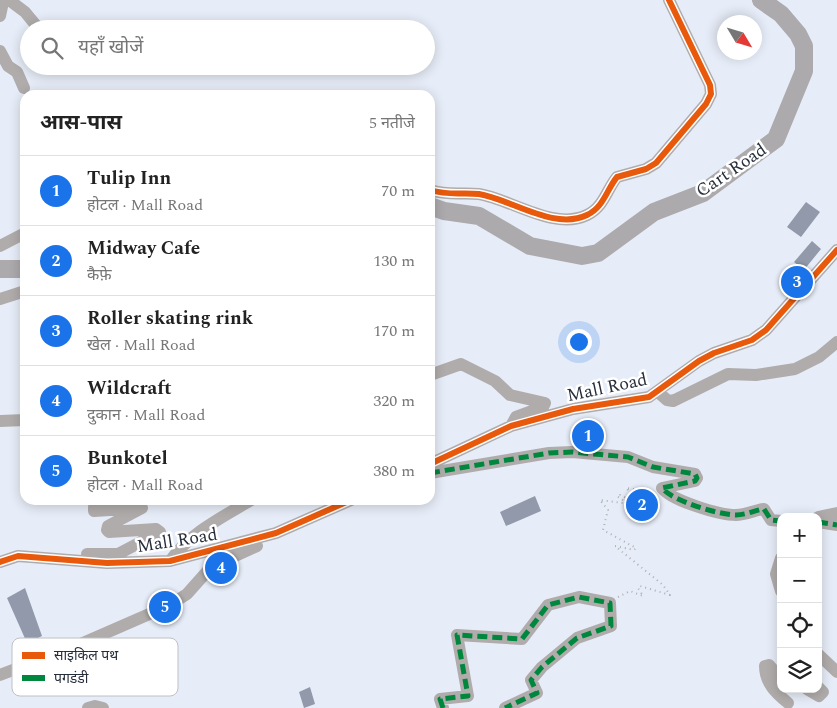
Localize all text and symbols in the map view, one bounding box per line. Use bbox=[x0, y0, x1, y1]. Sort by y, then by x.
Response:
north arrow bbox=[717, 15, 762, 60]
search box bbox=[20, 20, 435, 75]
text: यहाँ खोजें bbox=[78, 33, 143, 62]
icon: search bbox=[38, 34, 66, 62]
text: आस-पास bbox=[40, 107, 122, 139]
text: 5 नतीजे bbox=[369, 111, 415, 135]
street label: Cart Road bbox=[690, 137, 772, 204]
text: Tulip Inn bbox=[87, 164, 171, 193]
text: 1 bbox=[52, 179, 60, 203]
text: 70 m bbox=[381, 179, 415, 203]
text: होटल · Mall Road bbox=[87, 193, 203, 217]
text: Midway Cafe bbox=[87, 234, 200, 263]
text: 2 bbox=[52, 249, 60, 273]
text: 130 m bbox=[373, 249, 415, 273]
text: कैफ़े bbox=[87, 263, 112, 287]
pin: 3 bbox=[781, 263, 813, 301]
text: Roller skating rink bbox=[87, 304, 253, 333]
text: 3 bbox=[52, 319, 60, 343]
text: 170 m bbox=[373, 319, 415, 343]
your location bbox=[566, 329, 592, 355]
text: खेल · Mall Road bbox=[87, 333, 196, 357]
street label: Mall Road bbox=[564, 366, 650, 409]
text: Wildcraft bbox=[87, 374, 172, 403]
text: 4 bbox=[52, 389, 60, 413]
text: 320 m bbox=[373, 389, 415, 413]
text: दुकान · Mall Road bbox=[87, 403, 205, 427]
pin: 1 bbox=[572, 417, 604, 455]
text: Bunkotel bbox=[87, 444, 168, 473]
text: 5 bbox=[52, 459, 60, 483]
text: 380 m bbox=[373, 459, 415, 483]
text: होटल · Mall Road bbox=[87, 473, 203, 497]
pin: 2 bbox=[626, 486, 658, 524]
map controls bbox=[777, 513, 822, 693]
button: + bbox=[777, 513, 822, 558]
street label: Mall Road bbox=[135, 521, 220, 560]
pin: 4 bbox=[205, 549, 237, 587]
button: − bbox=[777, 558, 822, 603]
pin: 5 bbox=[149, 588, 181, 626]
button: locate bbox=[777, 603, 822, 648]
legend bbox=[12, 638, 178, 696]
text: साइकिल पथ bbox=[54, 645, 119, 666]
button: layers bbox=[777, 648, 822, 693]
text: पगडंडी bbox=[54, 668, 89, 689]

